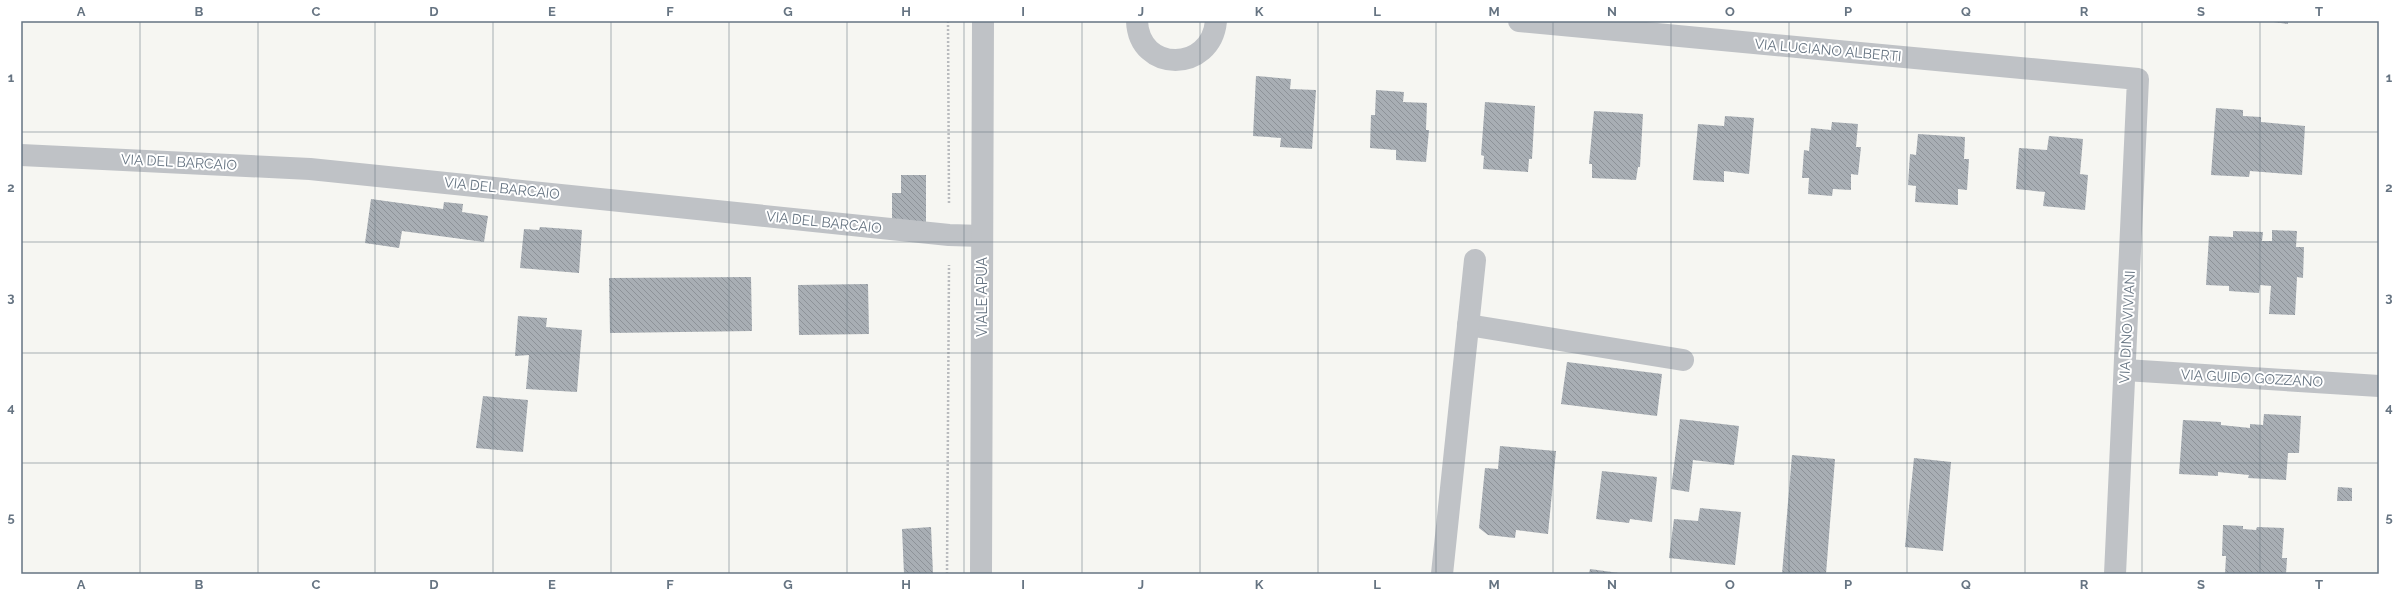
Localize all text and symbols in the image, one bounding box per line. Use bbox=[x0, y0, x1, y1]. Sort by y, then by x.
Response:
text: A bbox=[77, 4, 86, 19]
text: B bbox=[195, 4, 204, 19]
text: C bbox=[312, 4, 321, 19]
text: D bbox=[429, 4, 439, 19]
text: E bbox=[548, 4, 556, 19]
text: F bbox=[666, 4, 674, 19]
text: G bbox=[783, 4, 793, 19]
text: H bbox=[901, 4, 911, 19]
text: I bbox=[1021, 4, 1025, 19]
text: J bbox=[1138, 4, 1144, 19]
text: K bbox=[1255, 4, 1264, 19]
text: L bbox=[1373, 4, 1381, 19]
text: M bbox=[1488, 4, 1500, 19]
text: N bbox=[1607, 4, 1617, 19]
text: O bbox=[1725, 4, 1735, 19]
text: P bbox=[1844, 4, 1852, 19]
text: Q bbox=[1961, 4, 1971, 19]
text: R bbox=[2080, 4, 2089, 19]
text: S bbox=[2197, 4, 2205, 19]
text: T bbox=[2315, 4, 2323, 19]
street label: VIA LUCIANO ALBERTI bbox=[1754, 36, 1902, 64]
text: 1 bbox=[8, 70, 15, 85]
text: 1 bbox=[2386, 70, 2393, 85]
street label: VIA DEL BARCAIO bbox=[121, 151, 237, 173]
street label: VIA DEL BARCAIO bbox=[443, 174, 561, 202]
text: 2 bbox=[7, 180, 15, 195]
text: 2 bbox=[2385, 180, 2393, 195]
street label: VIA DEL BARCAIO bbox=[765, 208, 883, 236]
street label: VIALE APUA bbox=[974, 256, 990, 337]
street label: VIA DINO VIVIANI bbox=[2116, 270, 2138, 384]
text: 3 bbox=[7, 290, 15, 305]
text: 3 bbox=[2385, 290, 2393, 305]
street label: VIA GUIDO GOZZANO bbox=[2180, 366, 2324, 390]
text: 4 bbox=[7, 400, 15, 415]
text: 4 bbox=[2385, 400, 2393, 415]
text: 5 bbox=[7, 510, 15, 525]
text: 5 bbox=[2385, 510, 2393, 525]
text: A bbox=[77, 577, 86, 592]
text: B bbox=[195, 577, 204, 592]
text: C bbox=[312, 577, 321, 592]
text: D bbox=[429, 577, 439, 592]
text: E bbox=[548, 577, 556, 592]
text: F bbox=[666, 577, 674, 592]
text: G bbox=[783, 577, 793, 592]
text: H bbox=[901, 577, 911, 592]
text: I bbox=[1021, 577, 1025, 592]
text: J bbox=[1138, 577, 1144, 592]
text: K bbox=[1255, 577, 1264, 592]
text: L bbox=[1373, 577, 1381, 592]
text: M bbox=[1488, 577, 1500, 592]
text: N bbox=[1607, 577, 1617, 592]
text: O bbox=[1725, 577, 1735, 592]
text: P bbox=[1844, 577, 1852, 592]
text: Q bbox=[1961, 577, 1971, 592]
text: R bbox=[2080, 577, 2089, 592]
text: S bbox=[2197, 577, 2205, 592]
text: T bbox=[2315, 577, 2323, 592]

